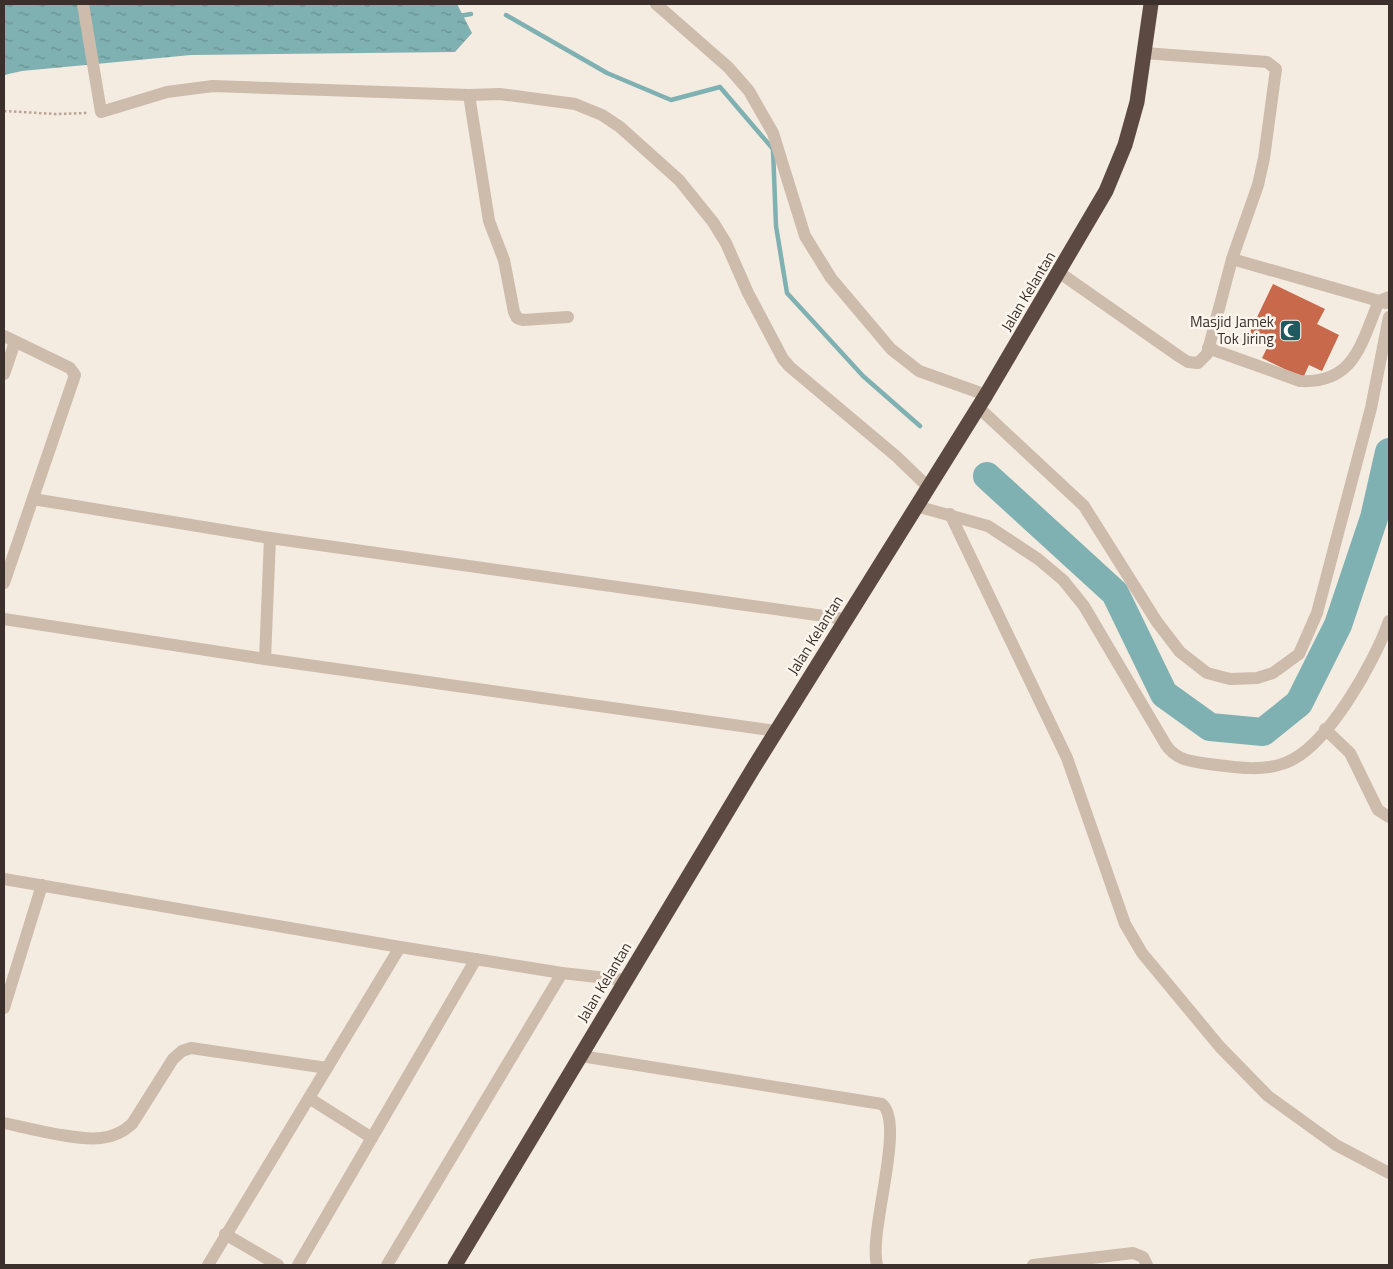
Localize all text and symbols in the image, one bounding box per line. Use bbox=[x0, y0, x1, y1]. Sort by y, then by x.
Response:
street label: Jalan Kelantan bbox=[995, 247, 1061, 335]
place label: Masjid Jamek Tok Jiring bbox=[1190, 310, 1274, 350]
mosque icon: Masjid Jamek Tok Jiring bbox=[1278, 318, 1302, 342]
street label: Jalan Kelantan bbox=[781, 591, 849, 679]
street label: Jalan Kelantan bbox=[571, 938, 637, 1026]

